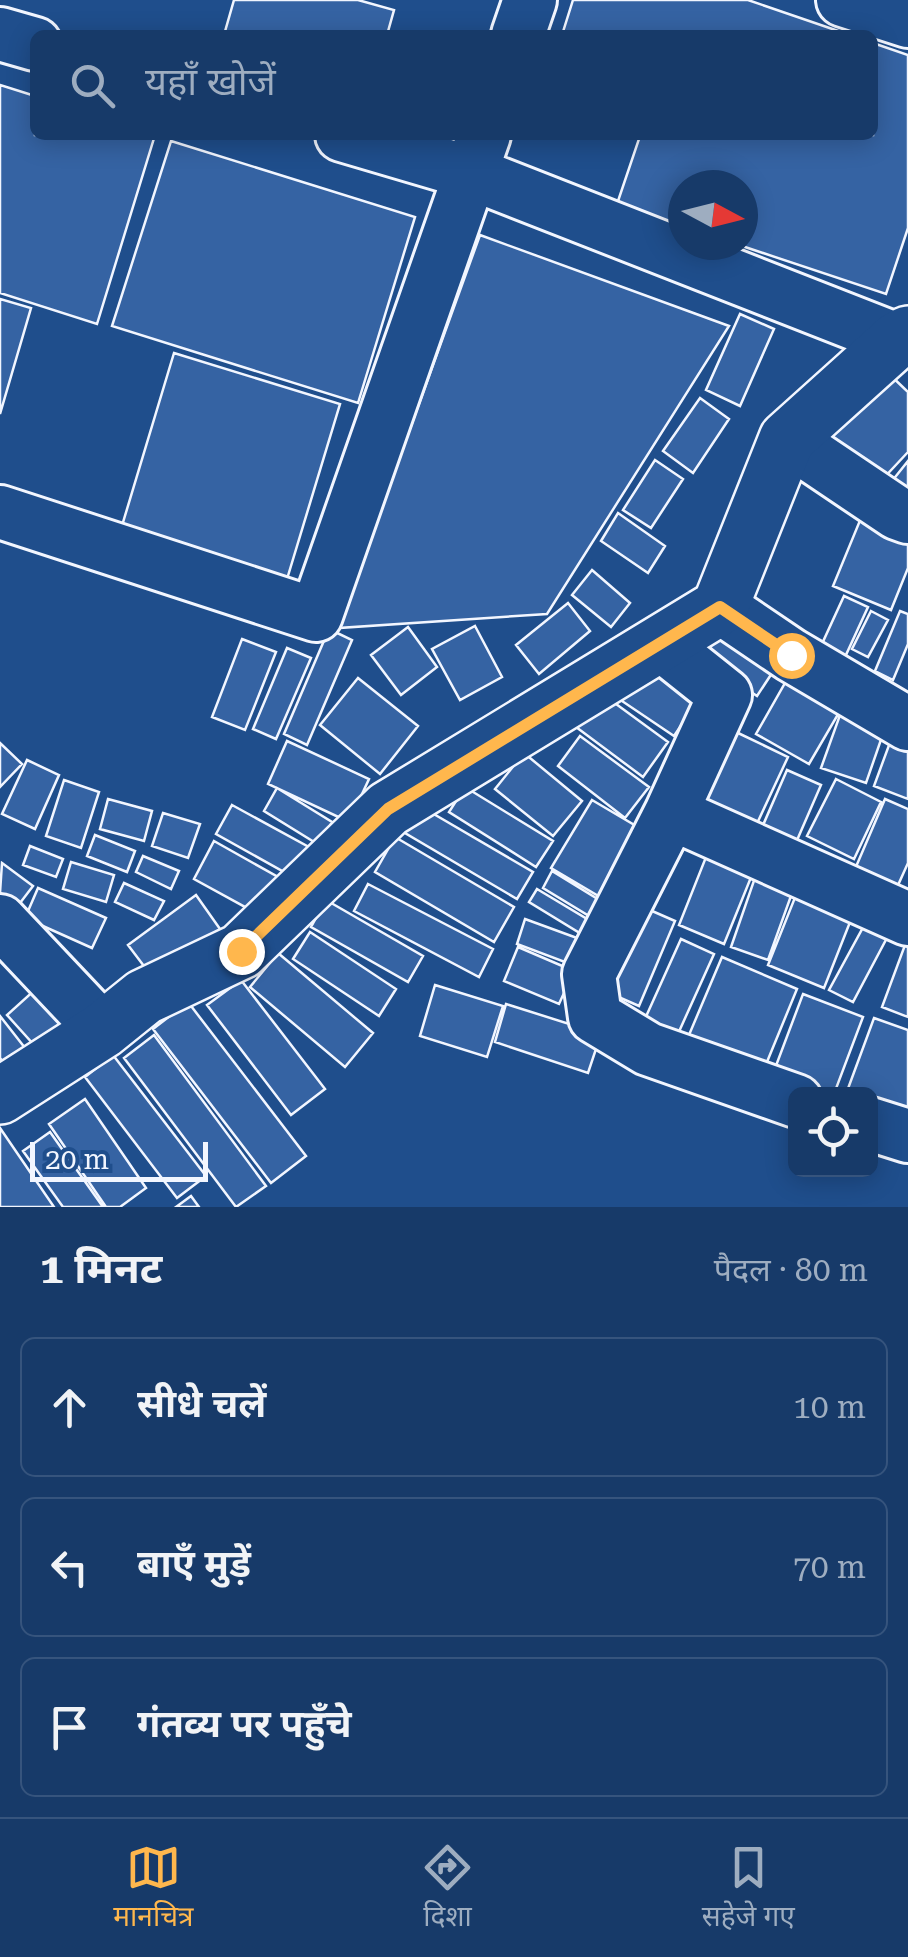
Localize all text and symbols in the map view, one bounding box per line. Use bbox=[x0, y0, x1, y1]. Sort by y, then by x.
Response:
search box bbox=[30, 30, 878, 140]
icon: search bbox=[65, 58, 120, 113]
text: यहाँ खोजें bbox=[145, 60, 276, 104]
north arrow bbox=[668, 170, 758, 260]
route start bbox=[769, 633, 815, 679]
route end bbox=[219, 929, 265, 975]
map controls bbox=[788, 1087, 878, 1177]
button: locate bbox=[788, 1087, 878, 1177]
scale bar bbox=[30, 1137, 208, 1182]
text: 20 m bbox=[45, 1143, 109, 1176]
text: 1 मिनट bbox=[40, 1244, 162, 1293]
text: पैदल · 80 m bbox=[714, 1251, 868, 1289]
icon: ahead bbox=[42, 1380, 97, 1435]
text: सीधे चलें bbox=[137, 1382, 266, 1426]
text: 10 m bbox=[793, 1388, 866, 1426]
icon: left bbox=[42, 1540, 97, 1595]
text: बाएँ मुड़ें bbox=[137, 1542, 251, 1586]
text: 70 m bbox=[793, 1548, 866, 1586]
icon: arrive bbox=[42, 1700, 97, 1755]
text: गंतव्य पर पहुँचे bbox=[137, 1702, 352, 1746]
tab: मानचित्र bbox=[113, 1840, 193, 1937]
tab: दिशा bbox=[420, 1840, 475, 1937]
tab: सहेजे गए bbox=[702, 1840, 795, 1937]

